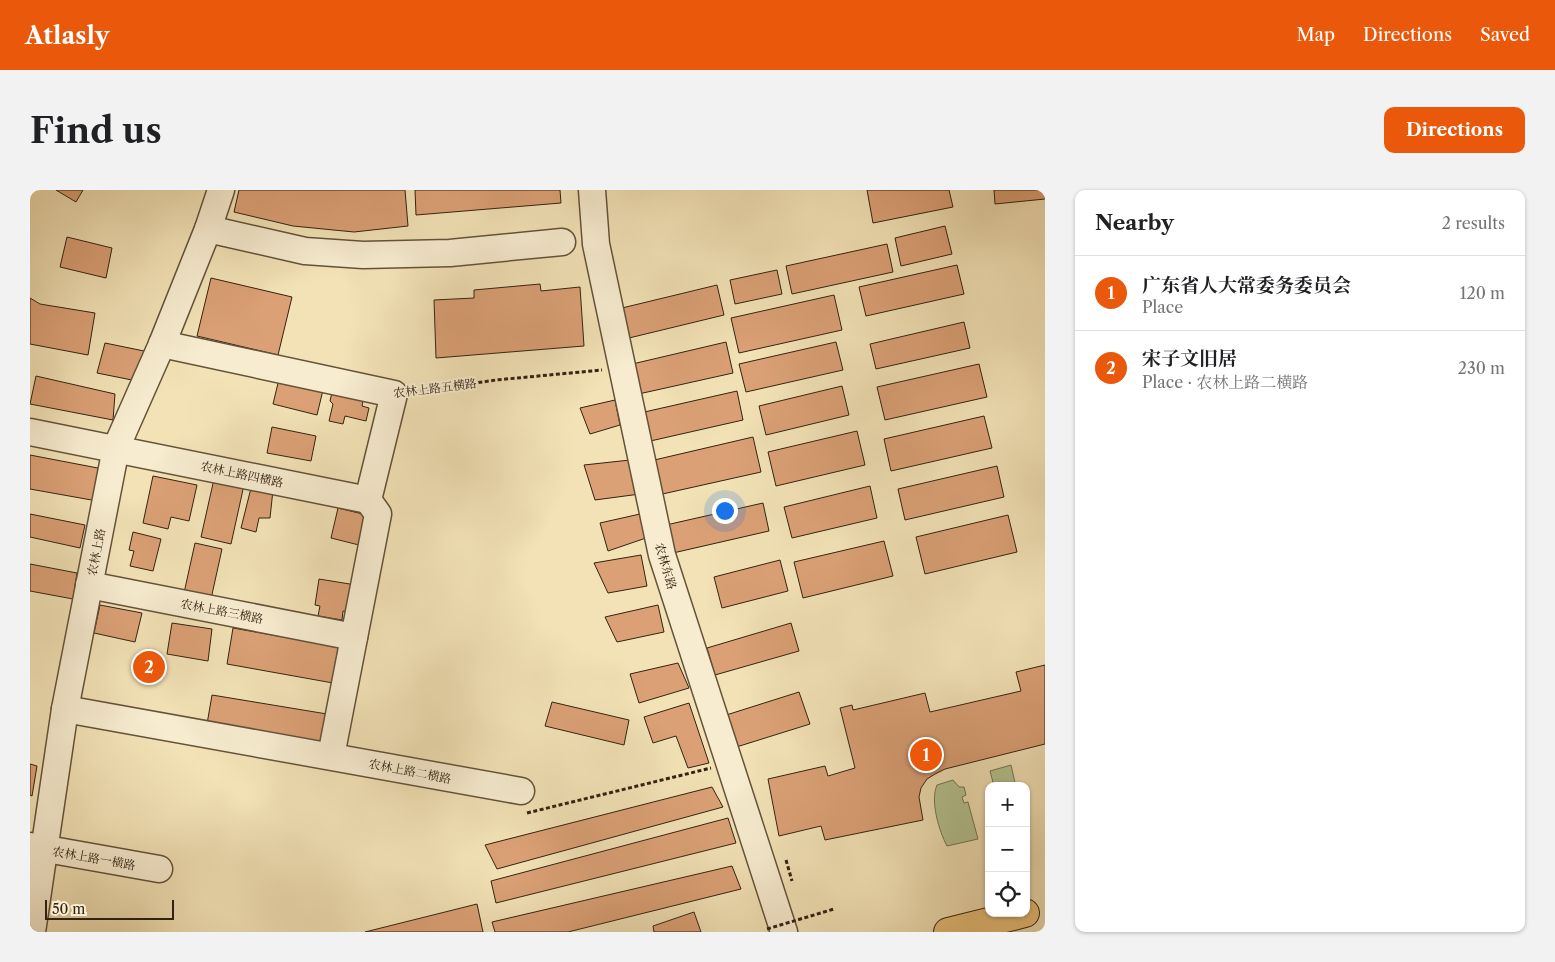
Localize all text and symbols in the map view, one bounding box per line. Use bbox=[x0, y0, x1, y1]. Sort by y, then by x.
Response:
text: Atlasly bbox=[25, 21, 109, 50]
text: Map bbox=[1296, 24, 1335, 46]
text: Directions bbox=[1363, 24, 1452, 46]
text: Saved bbox=[1480, 24, 1530, 46]
button: Directions bbox=[1384, 107, 1525, 153]
text: Find us bbox=[30, 109, 162, 152]
text: Nearby bbox=[1095, 210, 1174, 235]
text: 2 results bbox=[1442, 213, 1505, 233]
text: 广东省人大常委务委员会 bbox=[1142, 274, 1351, 297]
text: 1 bbox=[1107, 283, 1115, 303]
text: 120 m bbox=[1460, 283, 1505, 303]
text: Place bbox=[1142, 297, 1183, 317]
text: 宋子文旧居 bbox=[1142, 347, 1237, 370]
text: 2 bbox=[1106, 358, 1116, 378]
text: 230 m bbox=[1458, 358, 1505, 378]
text: Place · 农林上路二横路 bbox=[1142, 372, 1308, 392]
street label: 农林上路五横路 bbox=[392, 375, 478, 401]
street label: 农林上路四横路 bbox=[199, 458, 285, 490]
your location bbox=[712, 498, 738, 524]
street label: 农林上路 bbox=[84, 527, 108, 577]
street label: 农林东路 bbox=[652, 541, 680, 591]
street label: 农林上路三横路 bbox=[179, 596, 265, 626]
pin: 2 bbox=[133, 648, 165, 686]
pin: 1 bbox=[910, 736, 942, 774]
street label: 农林上路二横路 bbox=[367, 756, 453, 786]
map controls bbox=[985, 782, 1030, 917]
button: + bbox=[985, 782, 1030, 827]
button: − bbox=[985, 827, 1030, 872]
street label: 农林上路一横路 bbox=[51, 843, 137, 873]
button: locate bbox=[985, 872, 1030, 917]
scale bar bbox=[45, 897, 174, 920]
text: 50 m bbox=[52, 900, 85, 918]

